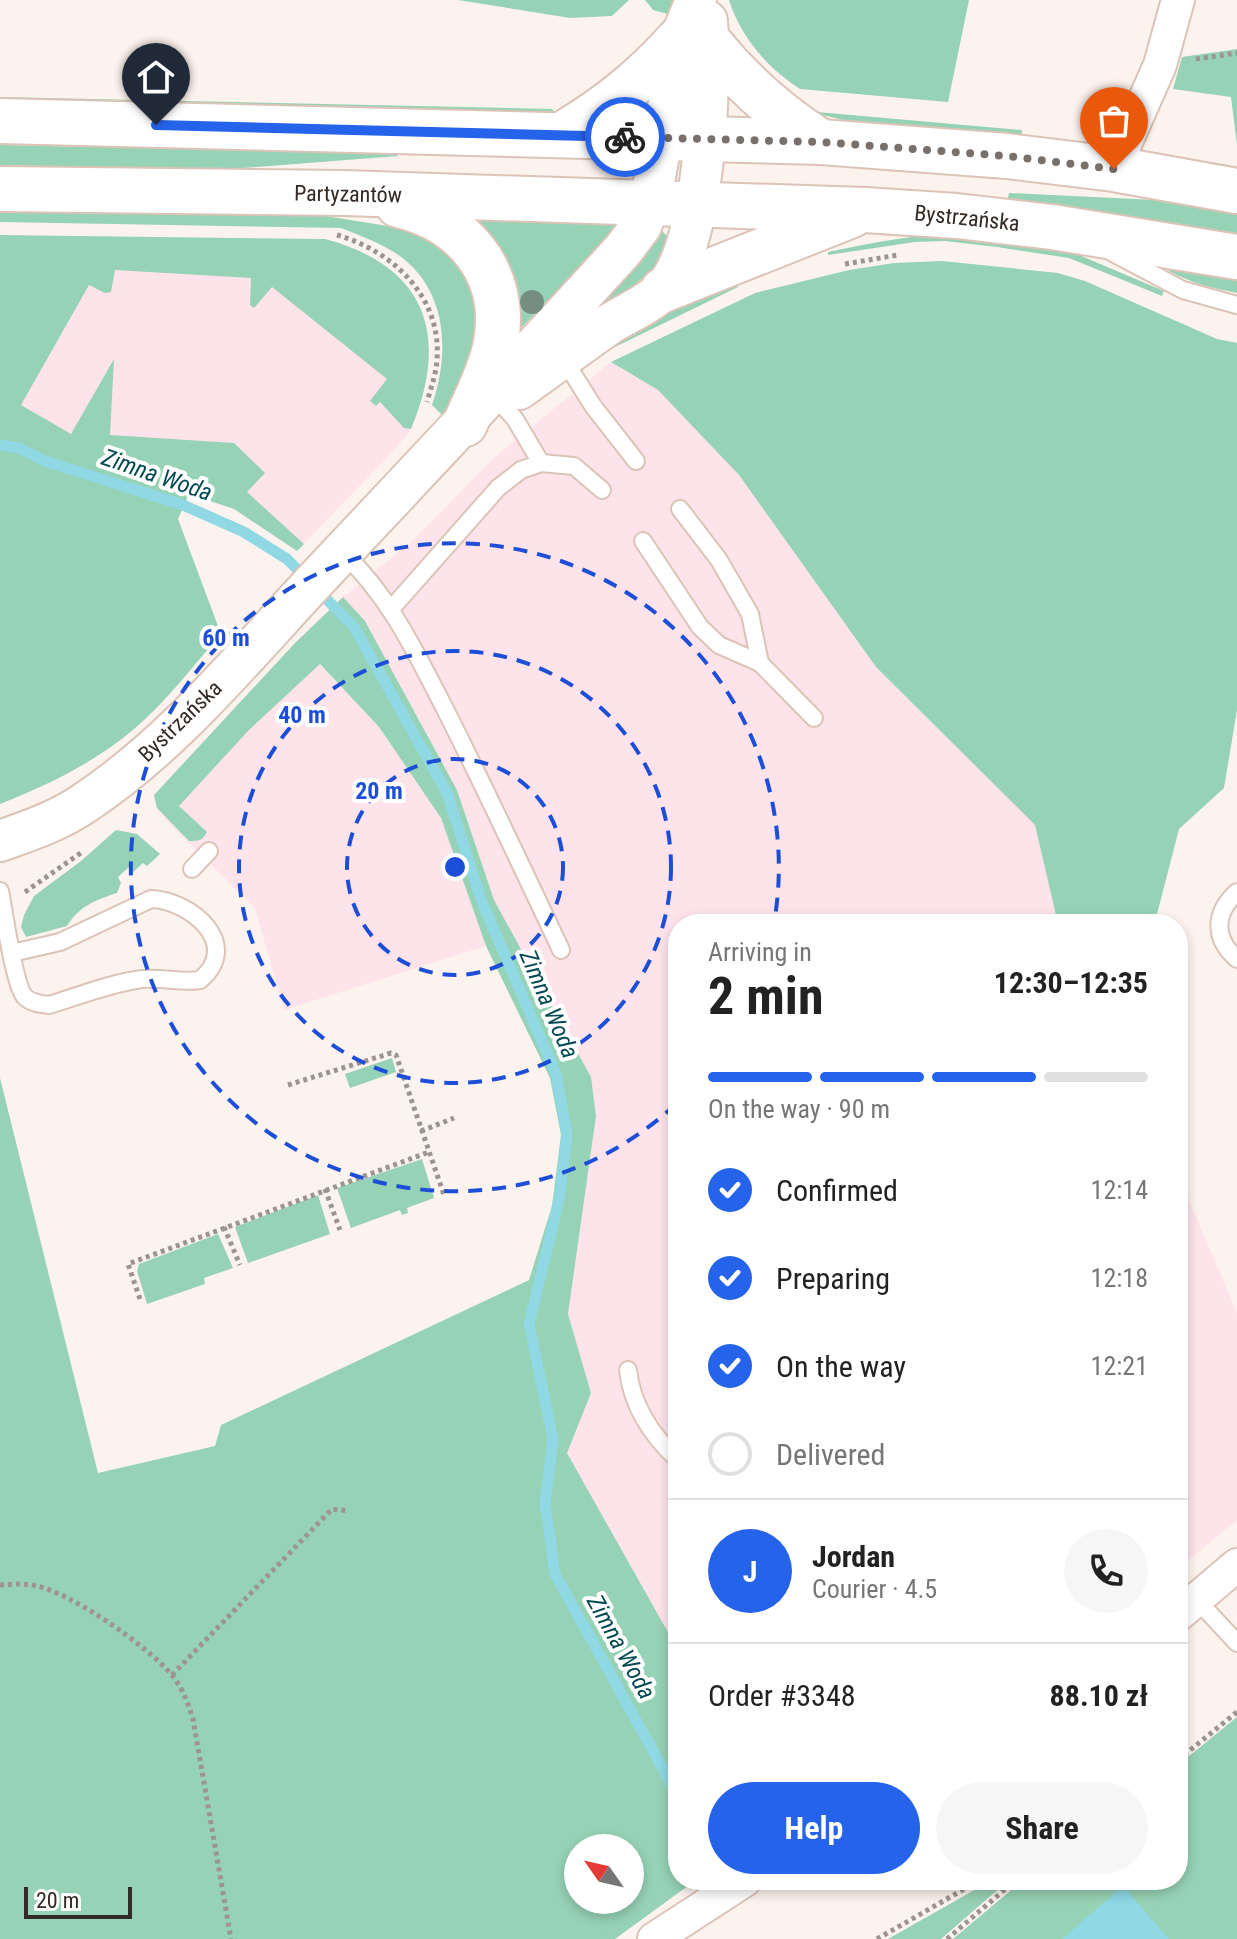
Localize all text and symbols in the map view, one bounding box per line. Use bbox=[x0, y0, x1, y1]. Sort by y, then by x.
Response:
pin bbox=[122, 43, 190, 125]
icon: home bbox=[134, 55, 178, 99]
pin bbox=[1080, 87, 1148, 169]
courier bbox=[585, 97, 665, 177]
icon: bag bbox=[1092, 99, 1136, 143]
icon: bike bbox=[603, 115, 647, 159]
street label: Partyzantów bbox=[294, 181, 402, 207]
street label: Bystrzańska bbox=[913, 200, 1021, 236]
water label: Zimna Woda bbox=[97, 443, 216, 507]
text: 60 m bbox=[202, 624, 250, 652]
street label: Bystrzańska bbox=[133, 675, 227, 767]
text: 40 m bbox=[278, 701, 326, 729]
text: 20 m bbox=[355, 777, 403, 805]
centre of rings bbox=[441, 853, 469, 881]
text: Arriving in bbox=[708, 937, 812, 967]
water label: Zimna Woda bbox=[513, 945, 584, 1062]
text: 12:30–12:35 bbox=[994, 965, 1148, 1000]
text: 2 min bbox=[708, 966, 824, 1027]
text: On the way · 90 m bbox=[708, 1094, 890, 1124]
icon: check bbox=[708, 1168, 752, 1212]
text: Confirmed bbox=[776, 1173, 898, 1208]
text: 12:14 bbox=[1091, 1175, 1148, 1205]
icon: check bbox=[708, 1256, 752, 1300]
text: Preparing bbox=[776, 1261, 890, 1296]
text: 12:18 bbox=[1091, 1263, 1148, 1293]
icon: check bbox=[708, 1344, 752, 1388]
text: On the way bbox=[776, 1349, 906, 1384]
text: 12:21 bbox=[1091, 1351, 1148, 1381]
text: Delivered bbox=[776, 1437, 885, 1472]
button: phone bbox=[1064, 1529, 1148, 1613]
text: Jordan bbox=[812, 1539, 895, 1574]
text: J bbox=[743, 1554, 757, 1589]
text: Courier · 4.5 bbox=[812, 1574, 937, 1604]
water label: Zimna Woda bbox=[580, 1589, 661, 1704]
text: Order #3348 bbox=[708, 1678, 856, 1713]
text: 88.10 zł bbox=[1050, 1678, 1148, 1713]
button: Help bbox=[708, 1782, 920, 1874]
button: Share bbox=[936, 1782, 1148, 1874]
north arrow bbox=[564, 1834, 644, 1914]
map controls bbox=[564, 1834, 644, 1914]
scale bar bbox=[24, 1883, 132, 1919]
text: 20 m bbox=[36, 1888, 79, 1913]

